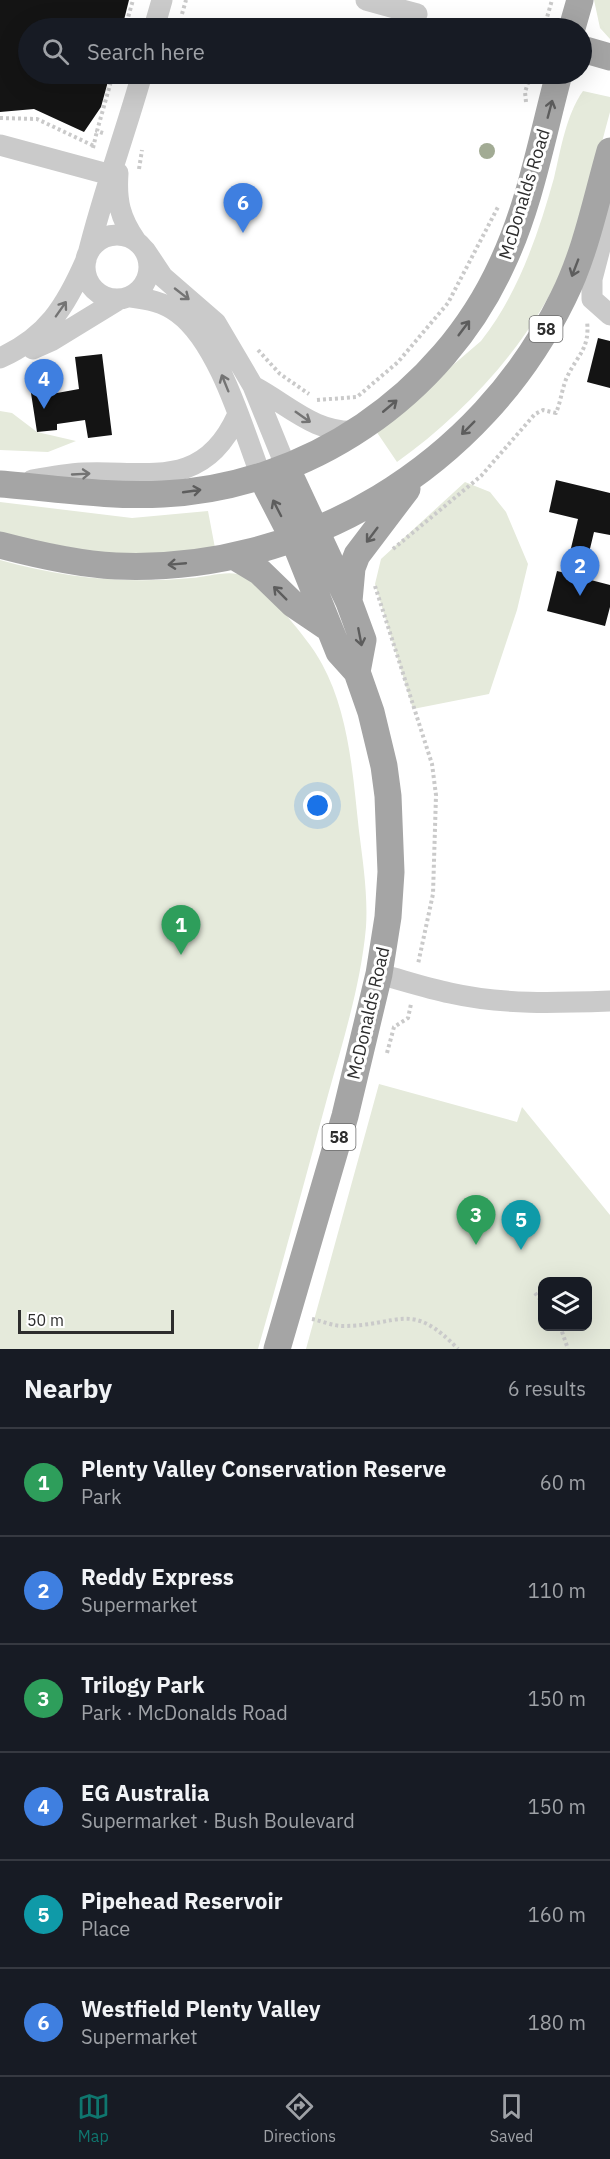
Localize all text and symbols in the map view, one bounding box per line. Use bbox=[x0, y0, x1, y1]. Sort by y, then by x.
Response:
search box bbox=[18, 18, 592, 84]
icon: search bbox=[39, 35, 72, 68]
text: Search here bbox=[87, 37, 205, 66]
one-way arrow bbox=[544, 100, 556, 119]
street label: McDonalds Road bbox=[493, 126, 555, 262]
pin: 6 bbox=[224, 184, 262, 233]
one-way arrow bbox=[569, 258, 580, 276]
one-way arrow bbox=[174, 288, 190, 300]
one-way arrow bbox=[55, 301, 67, 317]
road number: 58 bbox=[530, 316, 562, 342]
one-way arrow bbox=[458, 321, 470, 337]
pin: 4 bbox=[24, 360, 63, 409]
one-way arrow bbox=[219, 374, 230, 393]
one-way arrow bbox=[382, 400, 398, 413]
one-way arrow bbox=[294, 411, 310, 423]
one-way arrow bbox=[461, 421, 475, 436]
one-way arrow bbox=[71, 468, 90, 479]
one-way arrow bbox=[182, 485, 201, 496]
one-way arrow bbox=[271, 500, 283, 518]
one-way arrow bbox=[366, 526, 378, 542]
pin: 2 bbox=[560, 546, 600, 596]
one-way arrow bbox=[168, 559, 187, 570]
one-way arrow bbox=[273, 585, 288, 600]
one-way arrow bbox=[355, 627, 366, 646]
your location bbox=[303, 791, 332, 820]
pin: 1 bbox=[162, 906, 201, 955]
street label: McDonalds Road bbox=[342, 944, 394, 1082]
road number: 58 bbox=[322, 1124, 356, 1150]
pin: 3 bbox=[456, 1196, 496, 1245]
pin: 5 bbox=[502, 1200, 540, 1250]
map controls bbox=[538, 1277, 592, 1331]
button: layers bbox=[538, 1277, 592, 1331]
scale bar bbox=[18, 1307, 174, 1334]
text: 50 m bbox=[27, 1310, 64, 1330]
text: Nearby bbox=[24, 1371, 112, 1405]
text: 6 results bbox=[508, 1375, 586, 1402]
text: Plenty Valley Conservation Reserve bbox=[81, 1454, 446, 1483]
text: 1 bbox=[38, 1469, 50, 1496]
text: 60 m bbox=[540, 1469, 586, 1496]
text: Park bbox=[81, 1483, 121, 1510]
text: Reddy Express bbox=[81, 1562, 234, 1591]
text: 2 bbox=[38, 1577, 50, 1604]
text: 110 m bbox=[528, 1577, 586, 1604]
text: Supermarket bbox=[81, 1591, 198, 1618]
text: Trilogy Park bbox=[81, 1670, 205, 1699]
text: 3 bbox=[38, 1685, 50, 1712]
text: 150 m bbox=[528, 1685, 586, 1712]
text: Park · McDonalds Road bbox=[81, 1699, 288, 1726]
text: EG Australia bbox=[81, 1778, 209, 1807]
text: 4 bbox=[38, 1793, 50, 1820]
text: 150 m bbox=[528, 1793, 586, 1820]
text: Supermarket · Bush Boulevard bbox=[81, 1807, 355, 1834]
text: Pipehead Reservoir bbox=[81, 1886, 283, 1915]
text: 5 bbox=[38, 1901, 50, 1928]
text: 160 m bbox=[528, 1901, 586, 1928]
text: Place bbox=[81, 1915, 130, 1942]
text: Westfield Plenty Valley bbox=[81, 1994, 320, 2023]
text: 6 bbox=[38, 2009, 50, 2036]
text: 180 m bbox=[528, 2009, 586, 2036]
text: Supermarket bbox=[81, 2023, 198, 2050]
tab: Map bbox=[77, 2090, 110, 2146]
tab: Directions bbox=[263, 2090, 336, 2146]
tab: Saved bbox=[490, 2090, 533, 2146]

